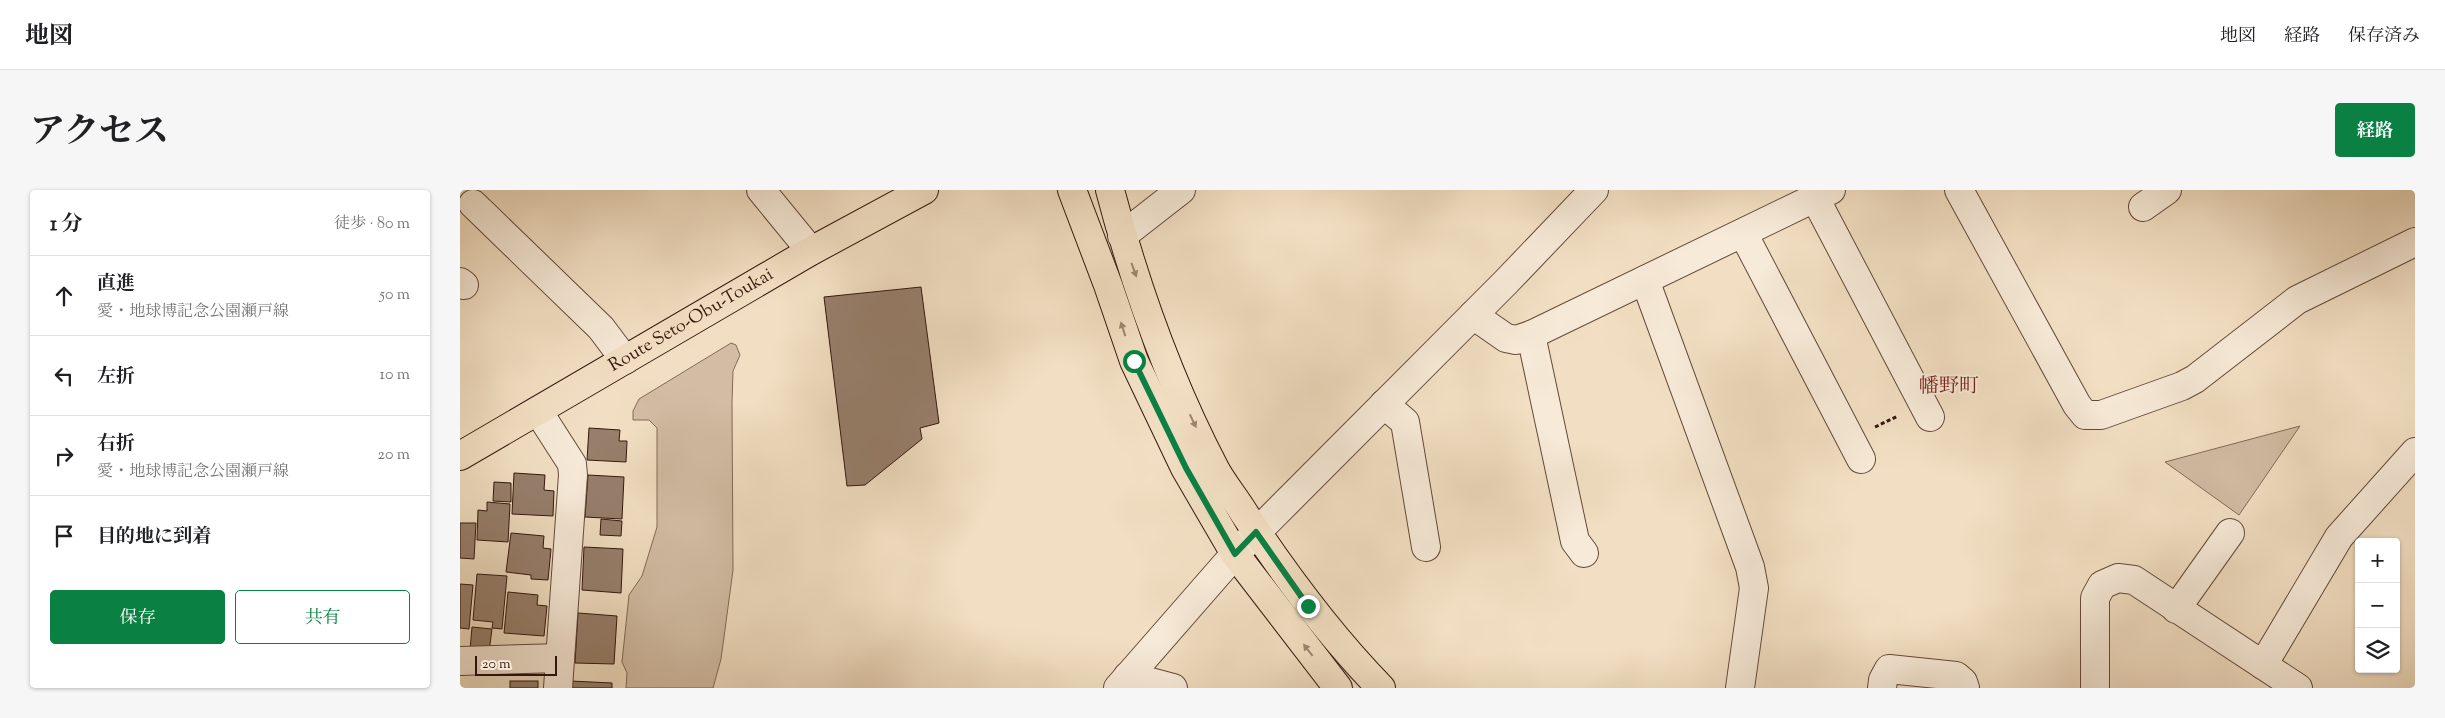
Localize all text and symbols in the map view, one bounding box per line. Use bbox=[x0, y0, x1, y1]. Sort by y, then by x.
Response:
text: 地図 bbox=[25, 20, 73, 54]
text: 地図 bbox=[2220, 24, 2256, 50]
text: 経路 bbox=[2284, 24, 2320, 50]
text: 保存済み bbox=[2348, 24, 2420, 50]
button: 経路 bbox=[2335, 103, 2415, 157]
text: アクセス bbox=[30, 108, 169, 159]
text: 1 分 bbox=[50, 210, 83, 240]
text: 徒歩 · 80 m bbox=[334, 213, 410, 236]
street label: Route Seto-Obu-Toukai bbox=[604, 262, 779, 379]
one-way arrow bbox=[1130, 263, 1138, 278]
text: 直進 bbox=[97, 271, 135, 298]
icon: ahead bbox=[50, 282, 78, 310]
text: 50 m bbox=[379, 284, 410, 307]
text: 愛・地球博記念公園瀬戸線 bbox=[97, 301, 289, 324]
one-way arrow bbox=[1119, 321, 1127, 336]
route start bbox=[1123, 350, 1146, 373]
icon: left bbox=[50, 362, 78, 390]
text: 左折 bbox=[97, 364, 135, 391]
text: 10 m bbox=[380, 364, 410, 387]
district label: 幡野町 bbox=[1919, 373, 1979, 402]
one-way arrow bbox=[1189, 414, 1197, 429]
text: 右折 bbox=[97, 431, 135, 458]
icon: right bbox=[50, 442, 78, 470]
text: 20 m bbox=[377, 444, 410, 467]
text: 愛・地球博記念公園瀬戸線 bbox=[97, 461, 289, 484]
icon: arrive bbox=[50, 522, 78, 550]
text: 目的地に到着 bbox=[97, 524, 211, 551]
map controls bbox=[2355, 538, 2400, 673]
button: + bbox=[2355, 538, 2400, 583]
button: − bbox=[2355, 583, 2400, 628]
button: 保存 bbox=[50, 590, 225, 644]
button: 共有 bbox=[235, 590, 410, 644]
route end bbox=[1297, 595, 1320, 618]
button: layers bbox=[2355, 628, 2400, 673]
one-way arrow bbox=[1302, 644, 1313, 657]
scale bar bbox=[475, 653, 558, 676]
text: 20 m bbox=[482, 655, 511, 675]

